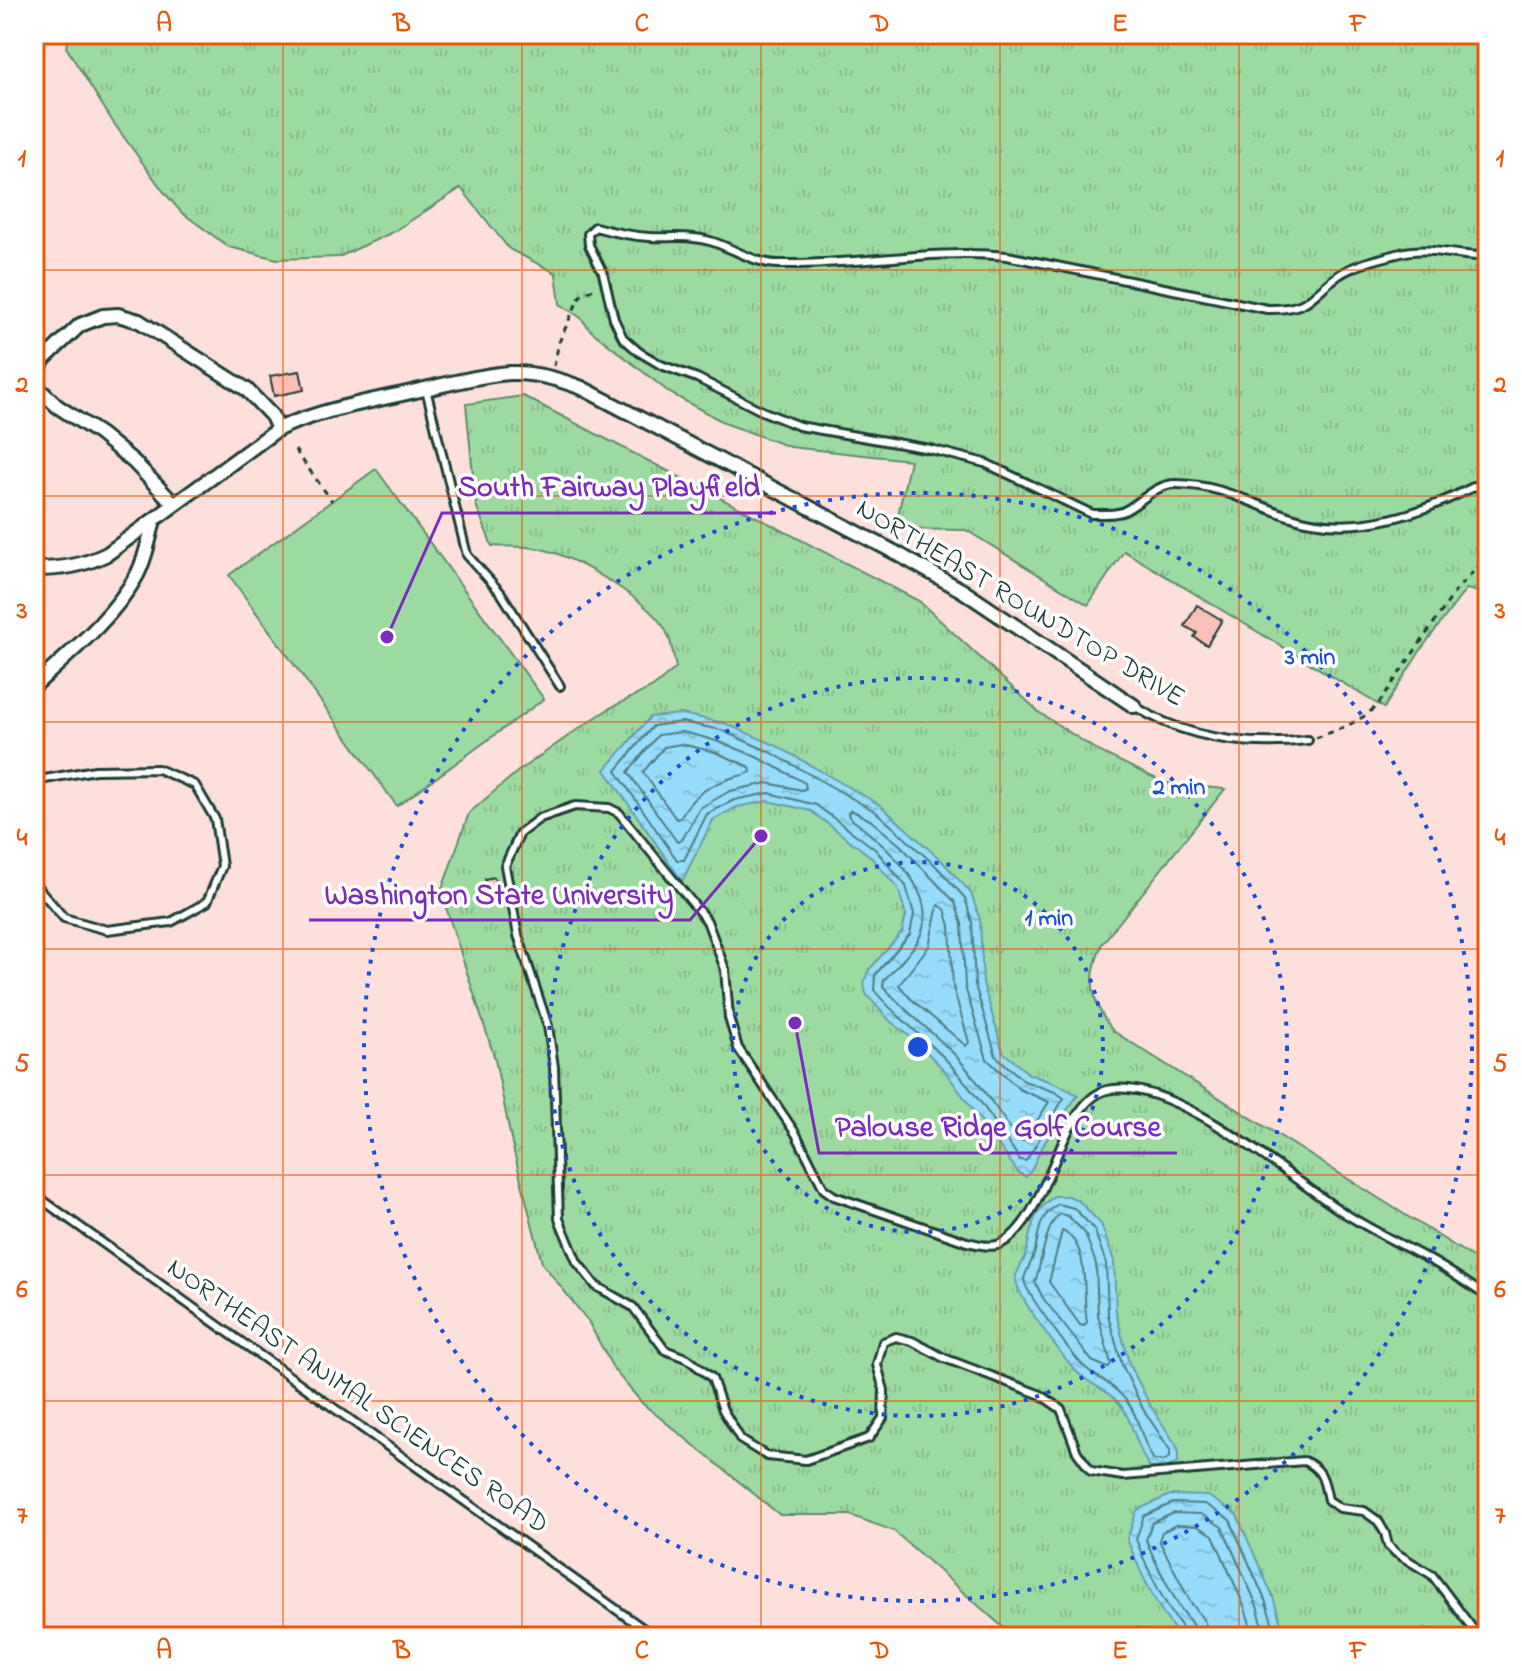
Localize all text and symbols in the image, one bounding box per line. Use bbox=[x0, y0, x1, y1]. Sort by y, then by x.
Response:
text: A bbox=[156, 6, 172, 44]
text: B bbox=[392, 6, 411, 44]
text: C bbox=[635, 6, 649, 44]
text: D bbox=[869, 6, 890, 44]
text: E bbox=[1112, 6, 1128, 44]
text: F bbox=[1348, 6, 1367, 44]
text: 1 bbox=[18, 141, 27, 179]
text: 1 bbox=[1496, 141, 1505, 179]
text: 2 bbox=[15, 367, 29, 405]
text: 2 bbox=[1493, 367, 1507, 405]
callout: South Fairway Playfield bbox=[442, 459, 776, 513]
text: South Fairway Playfield bbox=[458, 467, 760, 511]
street label: NORTHEAST ROUNDTOP DRIVE bbox=[848, 489, 1192, 719]
text: 3 bbox=[16, 593, 28, 631]
text: 3 bbox=[1494, 593, 1506, 631]
text: 3 min bbox=[1284, 641, 1336, 676]
text: 2 min bbox=[1152, 771, 1206, 806]
text: 4 bbox=[17, 820, 28, 858]
text: 4 bbox=[1495, 820, 1506, 858]
callout: Washington State University bbox=[309, 866, 690, 920]
text: Washington State University bbox=[325, 875, 674, 920]
text: 1 min bbox=[1025, 902, 1073, 937]
centre of rings bbox=[904, 1033, 932, 1061]
text: 5 bbox=[15, 1046, 30, 1084]
text: 5 bbox=[1493, 1046, 1508, 1084]
callout: Palouse Ridge Golf Course bbox=[819, 1099, 1177, 1153]
text: Palouse Ridge Golf Course bbox=[835, 1107, 1163, 1152]
street label: NORTHEAST ANIMAL SCIENCES ROAD bbox=[158, 1249, 556, 1545]
text: 6 bbox=[16, 1272, 28, 1310]
text: 6 bbox=[1494, 1272, 1506, 1310]
text: 7 bbox=[17, 1498, 28, 1536]
text: 7 bbox=[1495, 1498, 1506, 1536]
text: A bbox=[156, 1633, 172, 1671]
text: B bbox=[392, 1633, 411, 1671]
text: C bbox=[635, 1633, 649, 1671]
text: D bbox=[869, 1633, 890, 1671]
text: E bbox=[1112, 1633, 1128, 1671]
text: F bbox=[1348, 1633, 1367, 1671]

